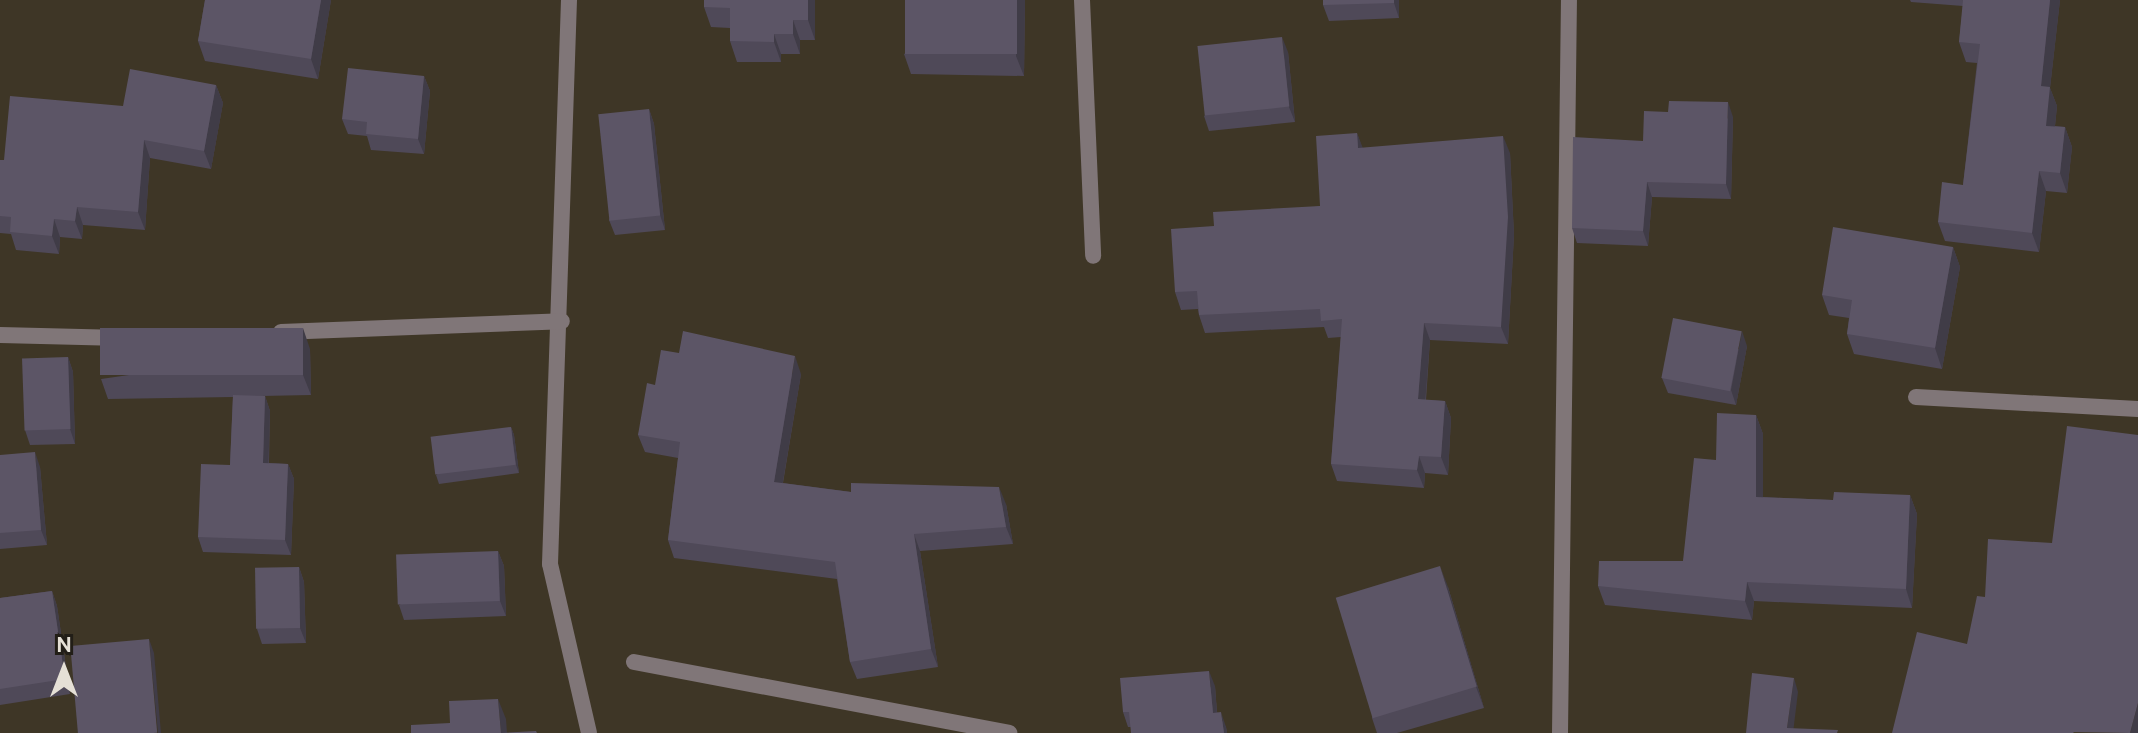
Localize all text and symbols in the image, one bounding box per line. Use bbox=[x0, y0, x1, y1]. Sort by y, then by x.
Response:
north arrow bbox=[24, 629, 104, 709]
text: N bbox=[56, 631, 72, 658]

